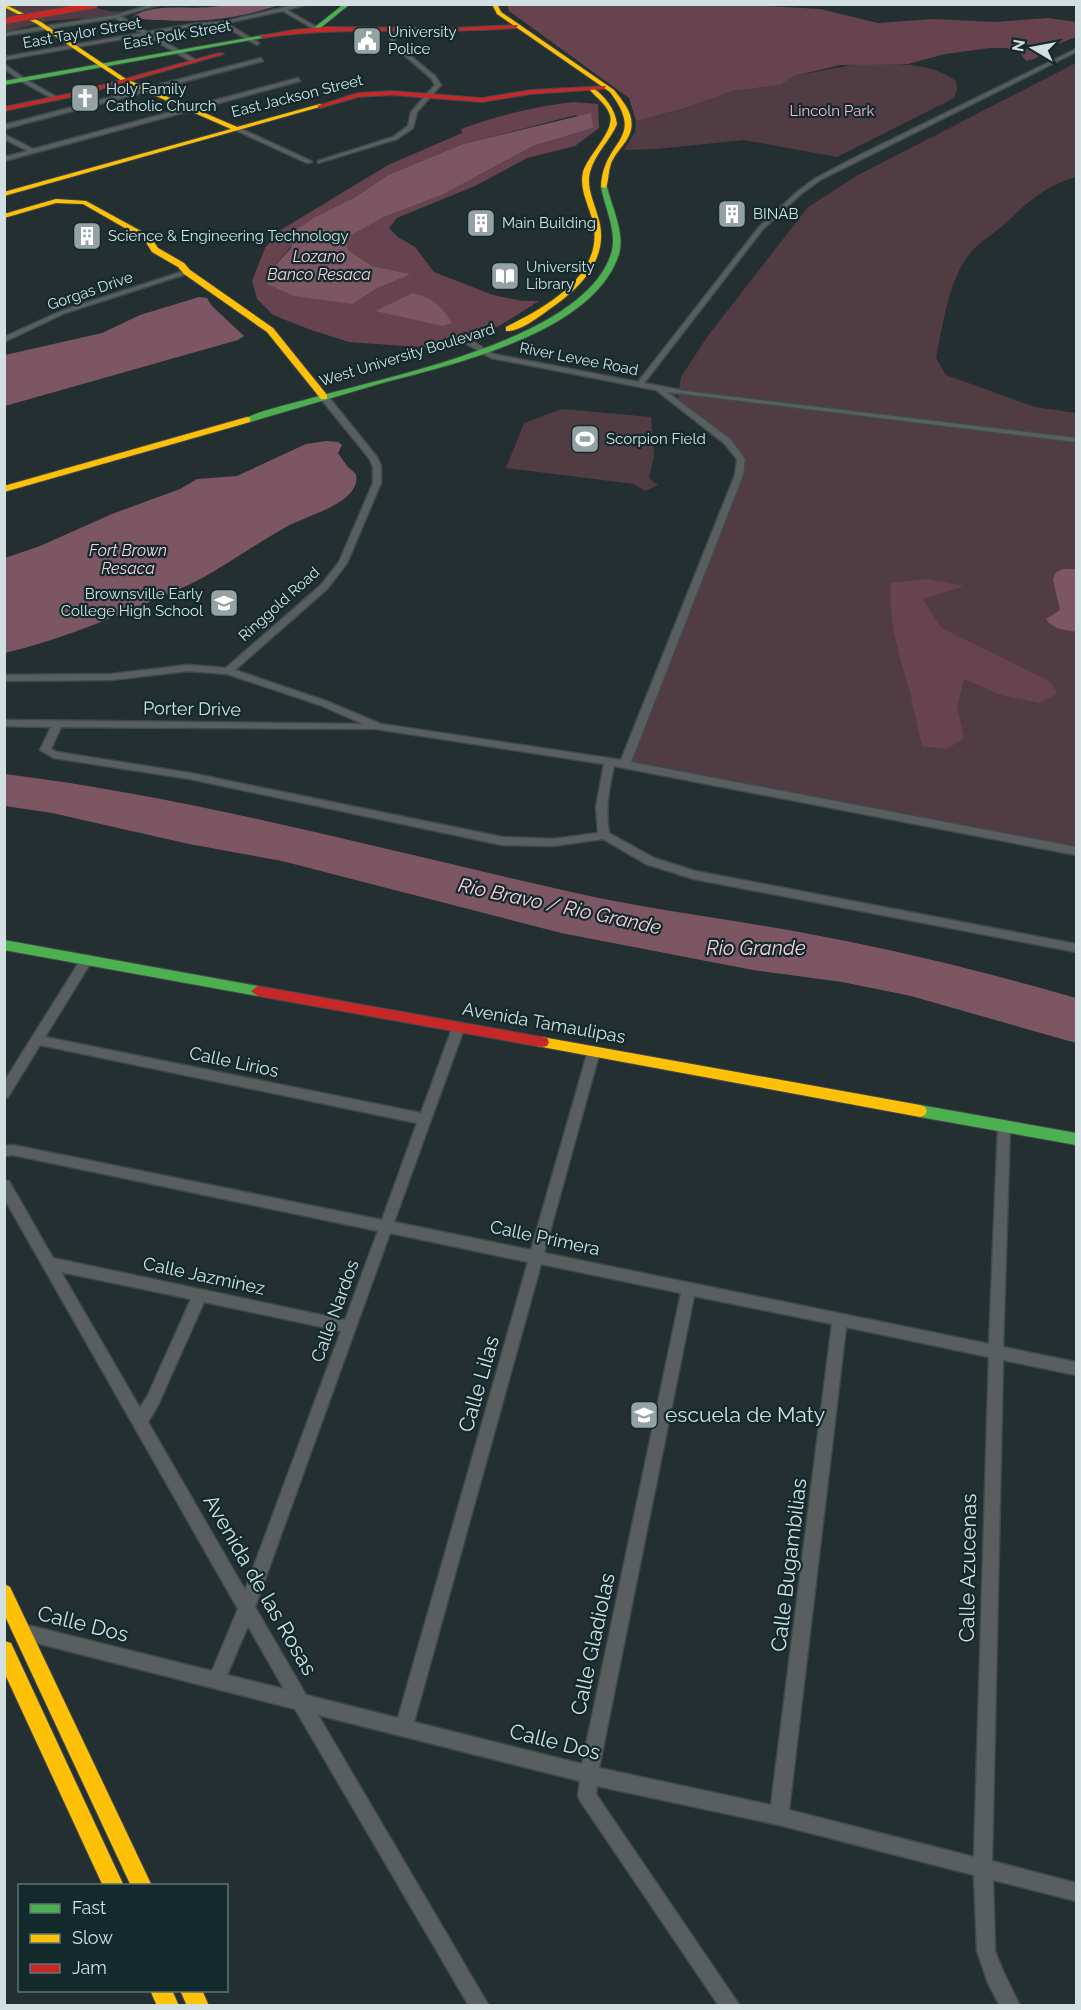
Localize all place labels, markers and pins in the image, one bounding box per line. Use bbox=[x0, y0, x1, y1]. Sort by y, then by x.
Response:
place label: University Police bbox=[388, 23, 457, 58]
public building icon: University Police bbox=[351, 25, 383, 57]
place label: Holy Family Catholic Church bbox=[106, 80, 216, 115]
church icon: Holy Family Catholic Church bbox=[69, 82, 101, 114]
building icon: BINAB bbox=[716, 198, 748, 230]
place label: BINAB bbox=[753, 205, 798, 223]
building icon: Main Building bbox=[465, 207, 497, 239]
place label: Main Building bbox=[502, 214, 596, 232]
building icon: Science & Engineering Technology bbox=[71, 220, 103, 252]
place label: Science & Engineering Technology bbox=[108, 227, 349, 245]
place label: University Library bbox=[526, 258, 595, 293]
library icon: University Library bbox=[489, 260, 521, 292]
sports icon: Scorpion Field bbox=[569, 423, 601, 455]
place label: Scorpion Field bbox=[606, 430, 706, 448]
place label: Brownsville Early College High School bbox=[61, 585, 204, 620]
school or university icon: Brownsville Early College High School bbox=[208, 587, 240, 619]
school or university icon: escuela de Maty bbox=[628, 1399, 660, 1431]
place label: escuela de Maty bbox=[665, 1402, 825, 1427]

